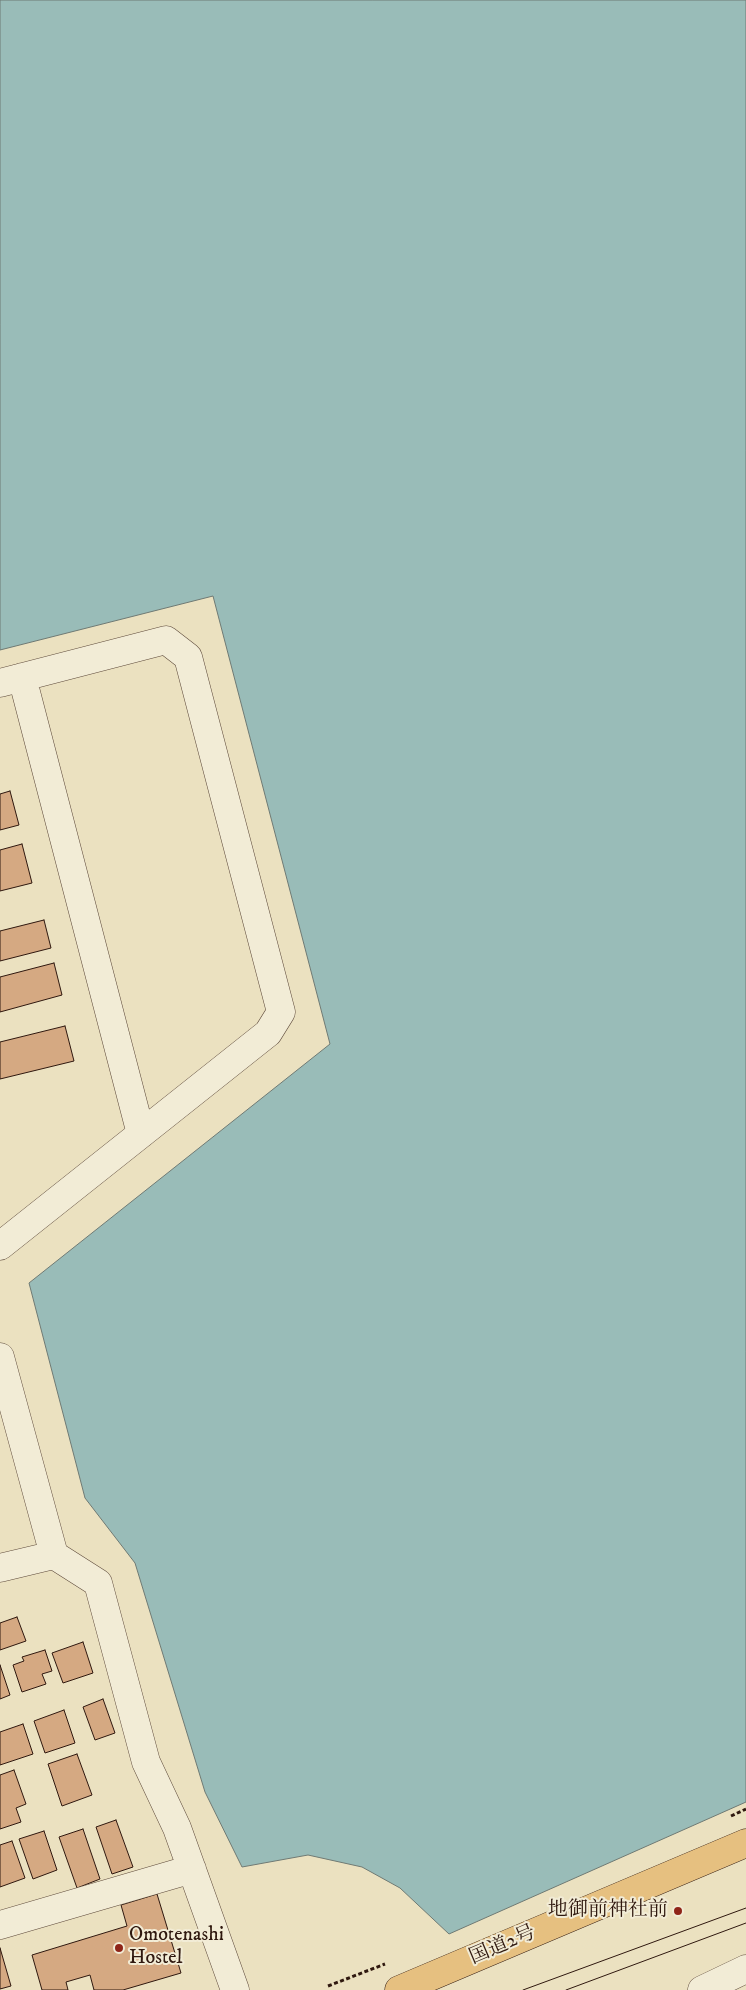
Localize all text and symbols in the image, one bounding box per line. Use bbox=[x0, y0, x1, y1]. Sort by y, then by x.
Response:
place label: 地御前神社前 bbox=[548, 1899, 668, 1923]
marker: 地御前神社前 bbox=[672, 1905, 684, 1917]
street label: 国道2号 bbox=[466, 1921, 540, 1971]
place label: Omotenashi Hostel bbox=[129, 1924, 224, 1971]
marker: Omotenashi Hostel bbox=[113, 1942, 125, 1954]

